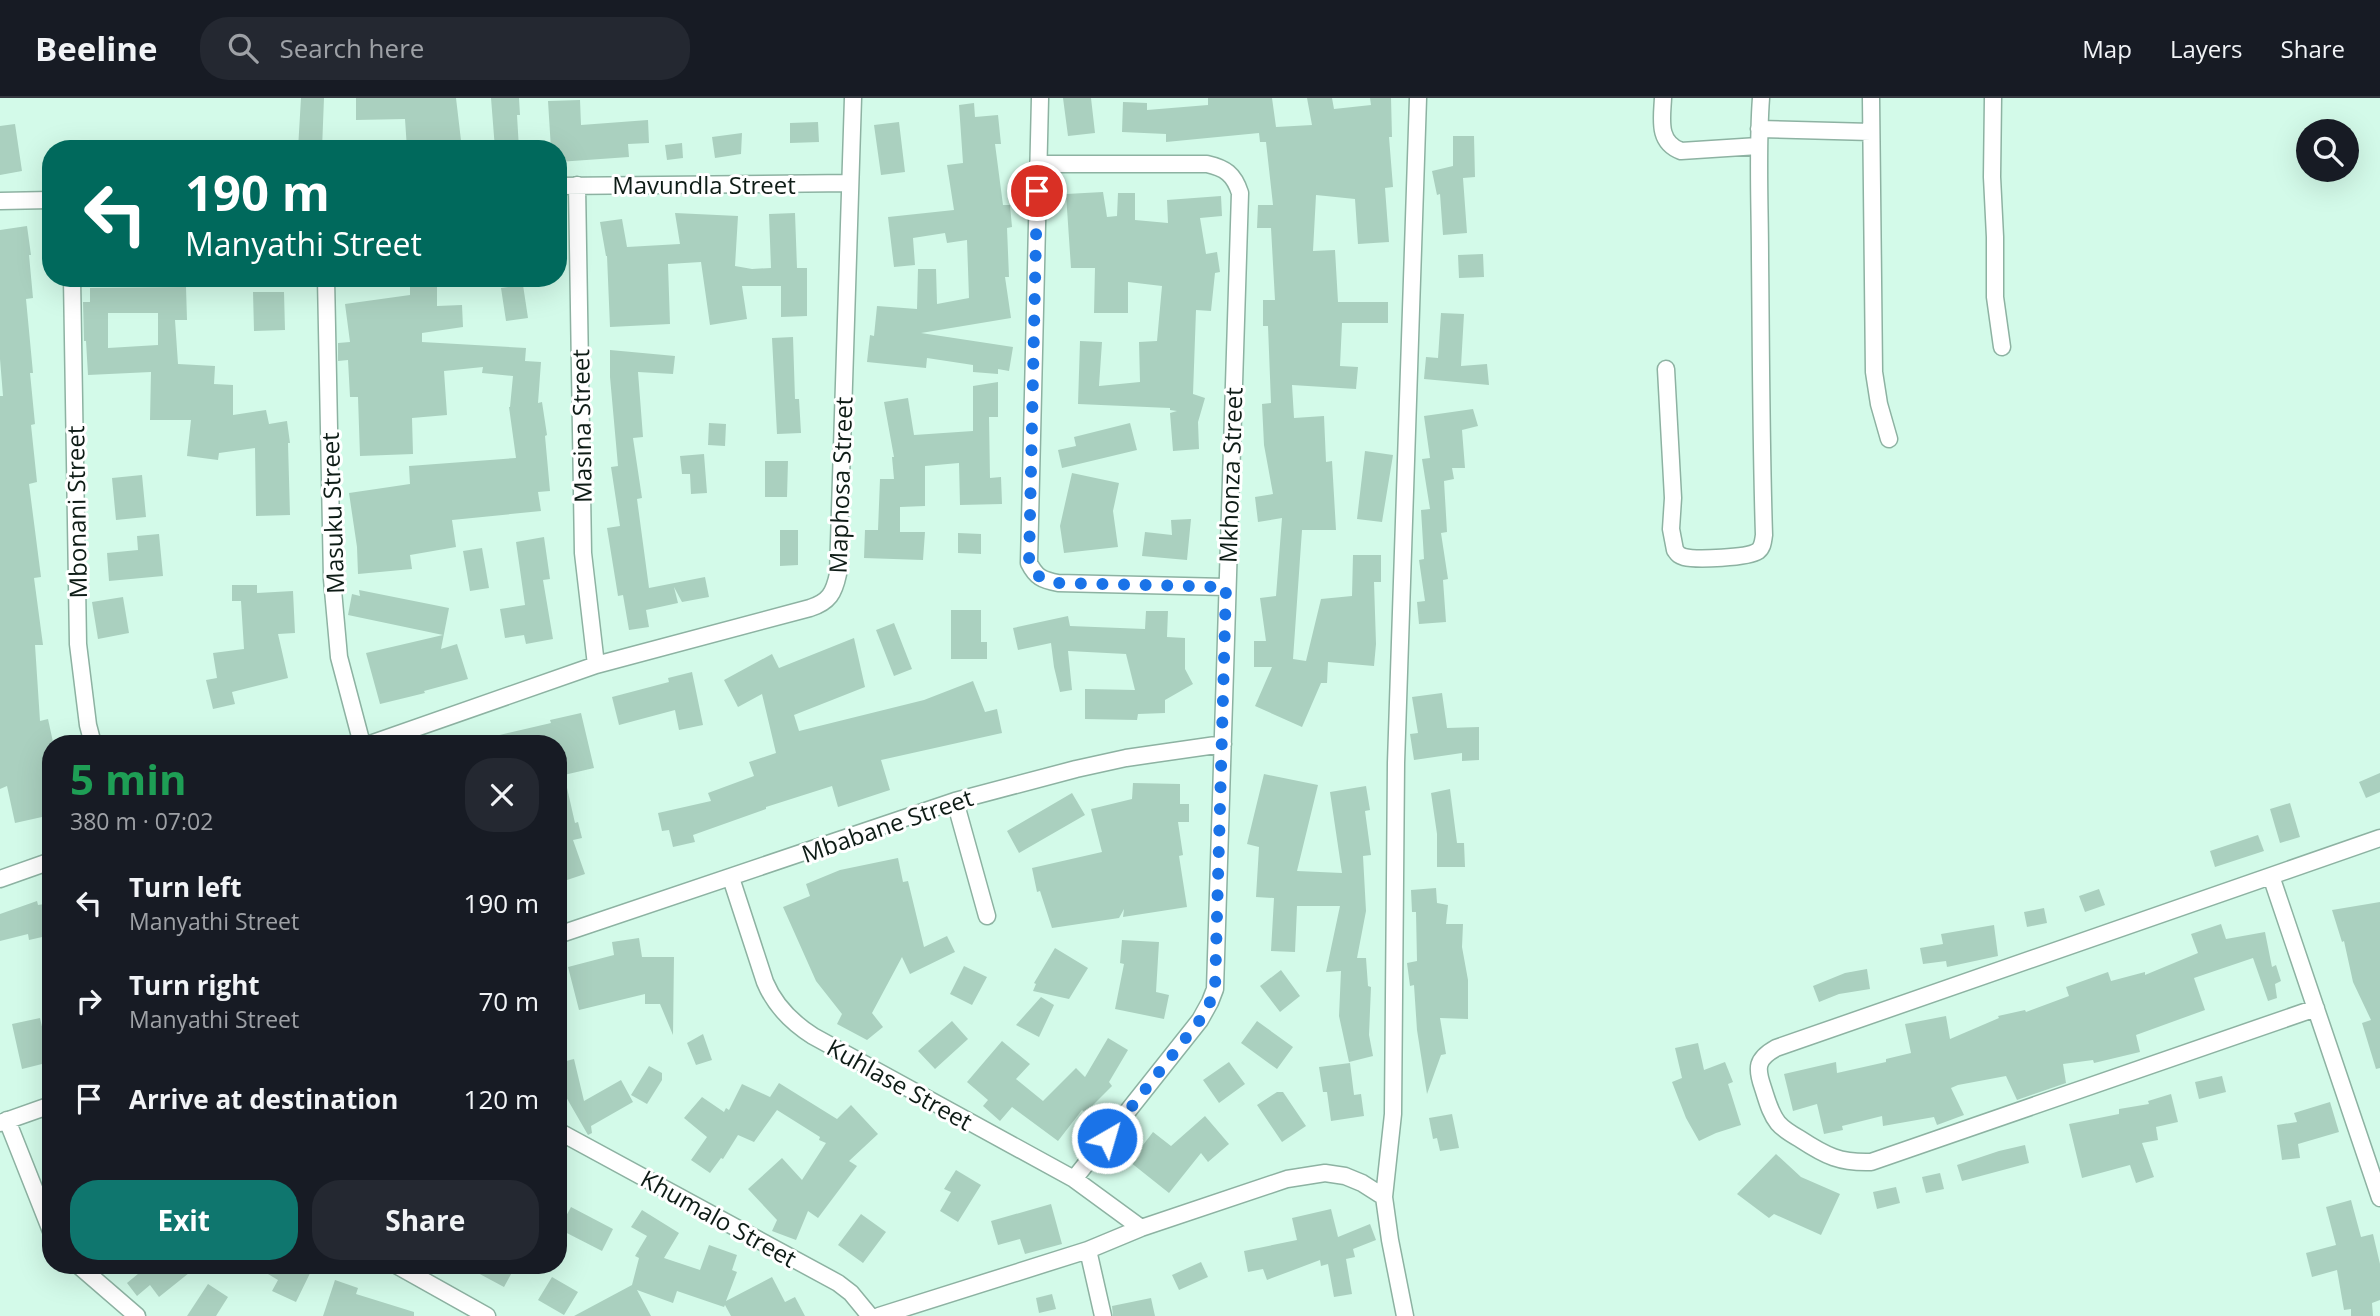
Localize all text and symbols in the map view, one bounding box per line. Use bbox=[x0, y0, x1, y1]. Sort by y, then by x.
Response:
search box bbox=[200, 17, 690, 80]
text: Beeline bbox=[35, 26, 158, 71]
icon: search bbox=[224, 29, 262, 67]
text: Search here bbox=[280, 30, 424, 66]
text: Map bbox=[2082, 32, 2132, 65]
text: Layers bbox=[2170, 32, 2243, 65]
text: Share bbox=[2281, 32, 2345, 65]
map controls bbox=[2296, 119, 2359, 182]
button: search bbox=[2296, 119, 2359, 182]
text: 190 m bbox=[185, 159, 330, 225]
pin bbox=[1007, 161, 1067, 221]
icon: left bbox=[70, 168, 161, 259]
street label: Mavundla Street bbox=[612, 168, 796, 201]
icon: arrive bbox=[1018, 172, 1056, 210]
text: Manyathi Street bbox=[185, 222, 422, 265]
street label: Masina Street bbox=[563, 349, 599, 503]
street label: Mkhonza Street bbox=[1210, 387, 1250, 563]
street label: Maphosa Street bbox=[820, 396, 860, 574]
street label: Mbonani Street bbox=[58, 425, 94, 599]
street label: Masuku Street bbox=[313, 432, 351, 594]
text: 5 min bbox=[70, 750, 187, 807]
button: close bbox=[465, 758, 539, 832]
street label: Mbabane Street bbox=[797, 780, 977, 870]
text: 380 m · 07:02 bbox=[70, 805, 213, 837]
text: Turn left bbox=[129, 869, 241, 905]
icon: left bbox=[70, 884, 108, 922]
text: 190 m bbox=[464, 885, 539, 921]
text: Manyathi Street bbox=[129, 905, 299, 937]
text: Turn right bbox=[129, 967, 260, 1003]
icon: right bbox=[70, 982, 108, 1020]
text: 70 m bbox=[478, 983, 539, 1019]
text: Manyathi Street bbox=[129, 1003, 299, 1035]
street label: Kuhlase Street bbox=[821, 1030, 979, 1138]
icon: arrive bbox=[70, 1080, 108, 1118]
text: Arrive at destination bbox=[129, 1081, 398, 1117]
text: 120 m bbox=[464, 1081, 539, 1117]
position arrow bbox=[1070, 1101, 1144, 1175]
street label: Khumalo Street bbox=[635, 1162, 803, 1274]
button: Exit bbox=[70, 1180, 298, 1260]
button: Share bbox=[312, 1180, 539, 1260]

